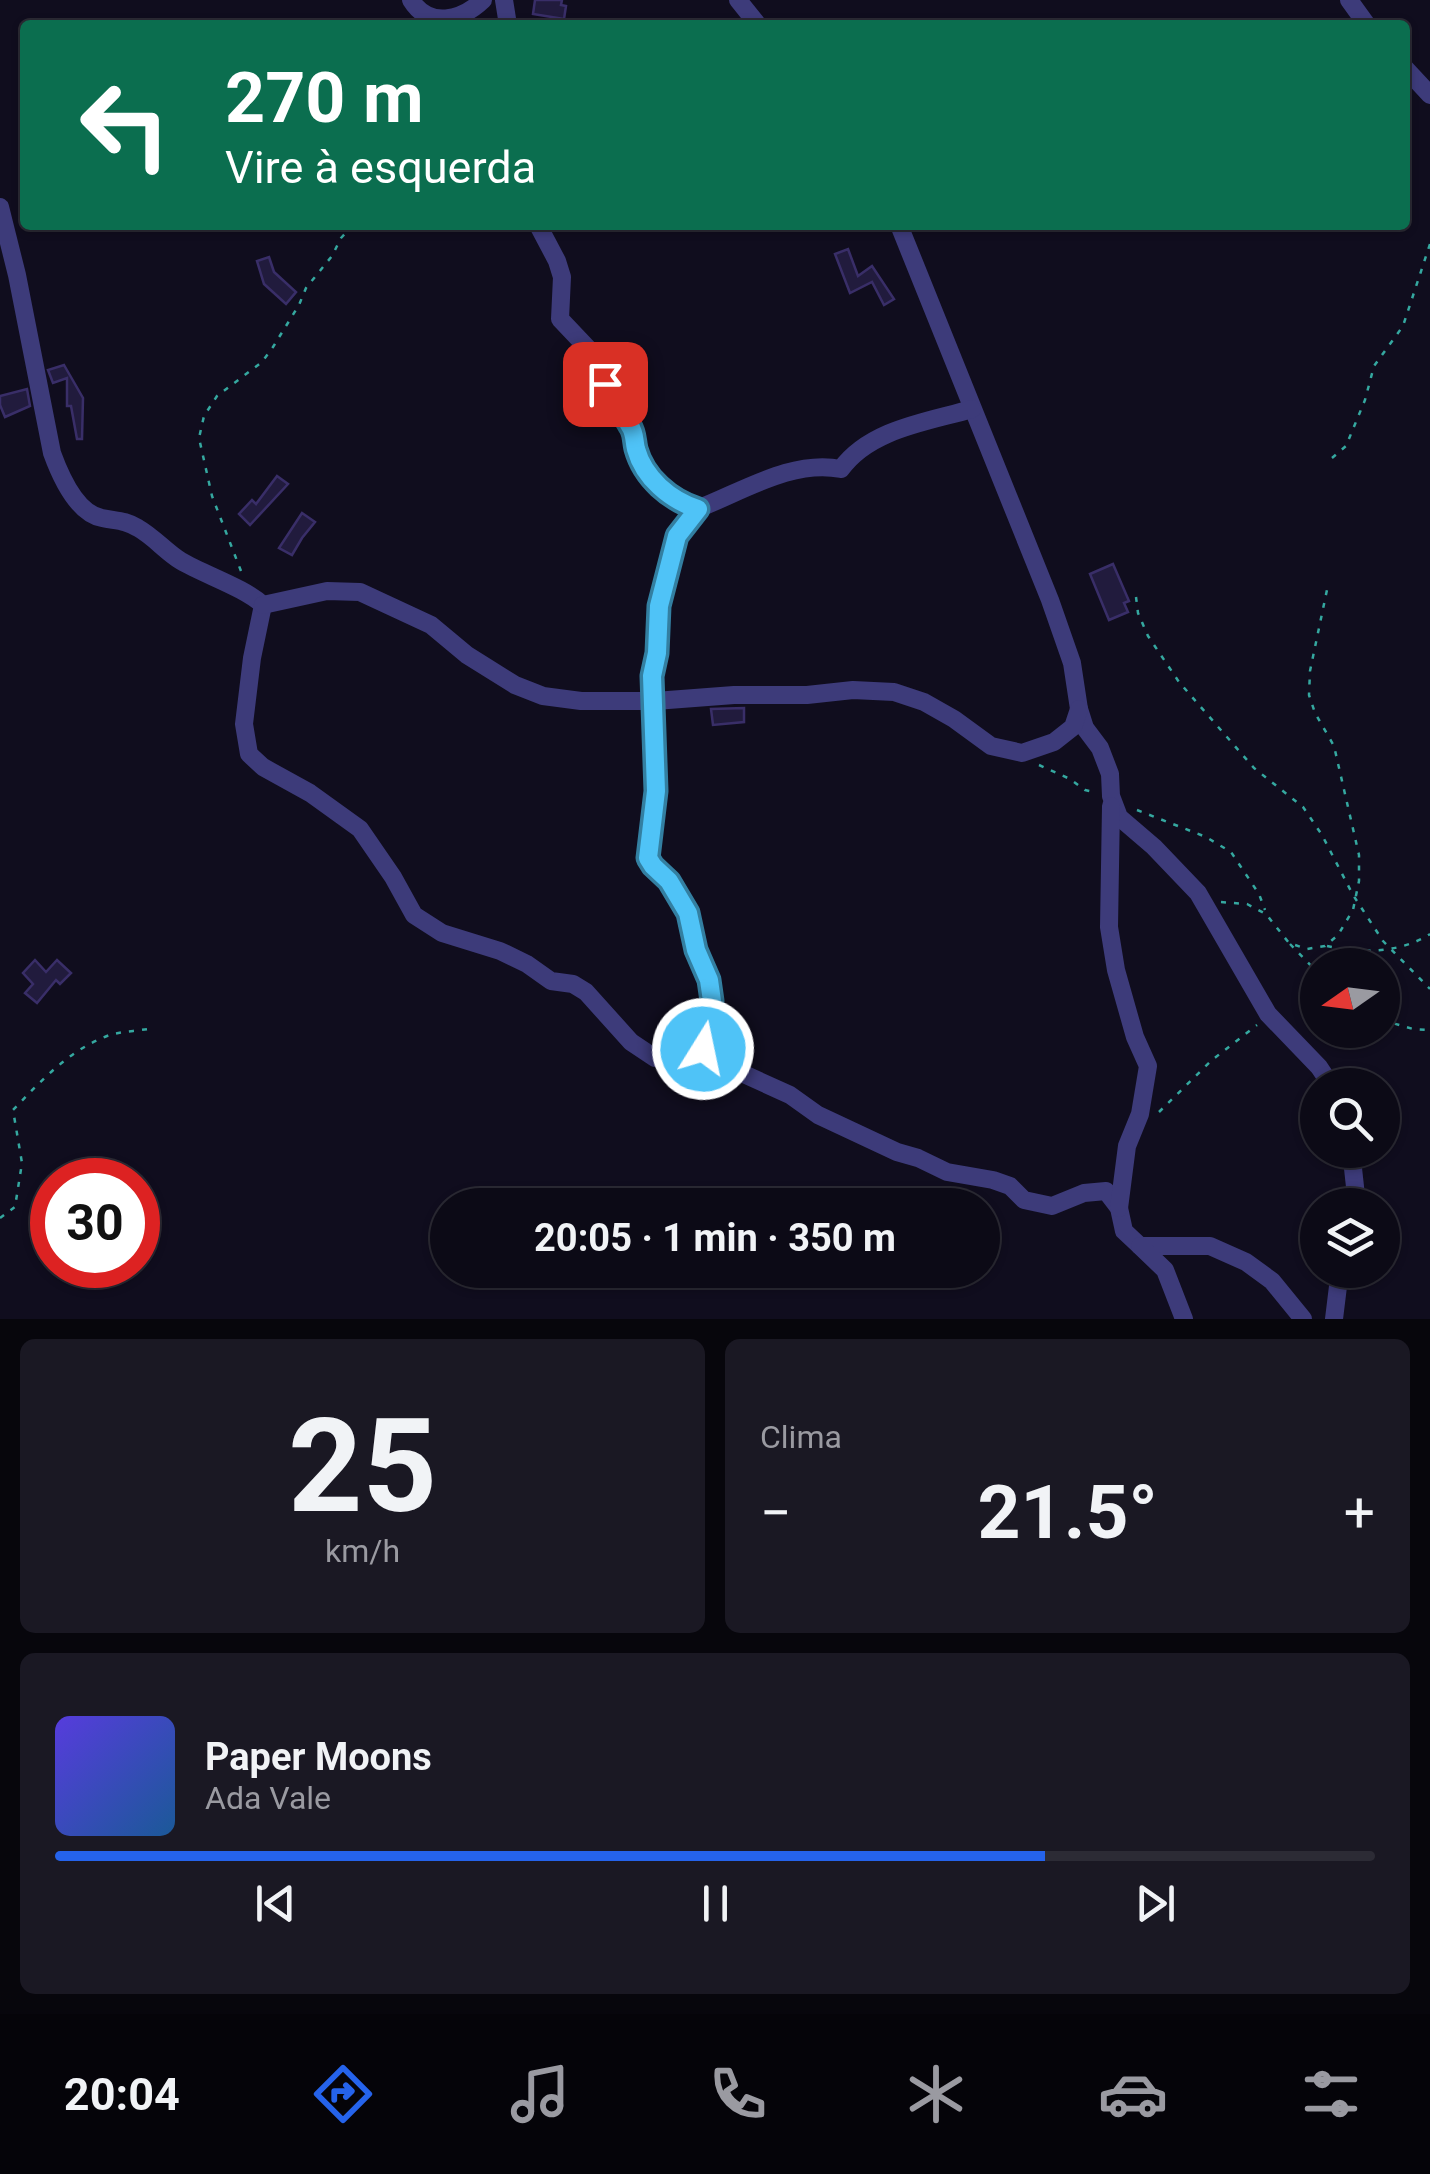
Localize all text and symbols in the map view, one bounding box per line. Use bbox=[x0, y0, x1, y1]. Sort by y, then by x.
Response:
text: 270 m bbox=[225, 57, 424, 139]
icon: left bbox=[60, 60, 190, 190]
text: Vire à esquerda bbox=[225, 141, 536, 194]
pin bbox=[563, 342, 648, 427]
icon: arrive bbox=[578, 357, 633, 412]
north arrow bbox=[1300, 948, 1400, 1048]
map controls bbox=[1300, 948, 1400, 1288]
position arrow bbox=[651, 997, 755, 1101]
button: search bbox=[1300, 1068, 1400, 1168]
speed limit sign: 30 bbox=[30, 1158, 160, 1288]
button: layers bbox=[1300, 1188, 1400, 1288]
text: 20:05 · 1 min · 350 m bbox=[534, 1216, 896, 1260]
text: 25 bbox=[288, 1390, 437, 1543]
text: Clima bbox=[760, 1418, 842, 1456]
text: 21.5° bbox=[978, 1468, 1158, 1556]
text: − bbox=[760, 1481, 791, 1545]
text: + bbox=[1344, 1481, 1375, 1545]
text: km/h bbox=[325, 1532, 400, 1570]
text: Paper Moons bbox=[205, 1735, 432, 1779]
text: Ada Vale bbox=[205, 1779, 331, 1817]
icon: previous bbox=[248, 1876, 303, 1931]
icon: pause bbox=[688, 1876, 743, 1931]
icon: next bbox=[1128, 1876, 1183, 1931]
icon: directions bbox=[308, 2059, 378, 2129]
icon: music bbox=[505, 2059, 575, 2129]
icon: phone bbox=[703, 2059, 773, 2129]
icon: climate bbox=[901, 2059, 971, 2129]
icon: car bbox=[1098, 2059, 1168, 2129]
icon: filters bbox=[1296, 2059, 1366, 2129]
text: 20:04 bbox=[64, 2068, 180, 2121]

